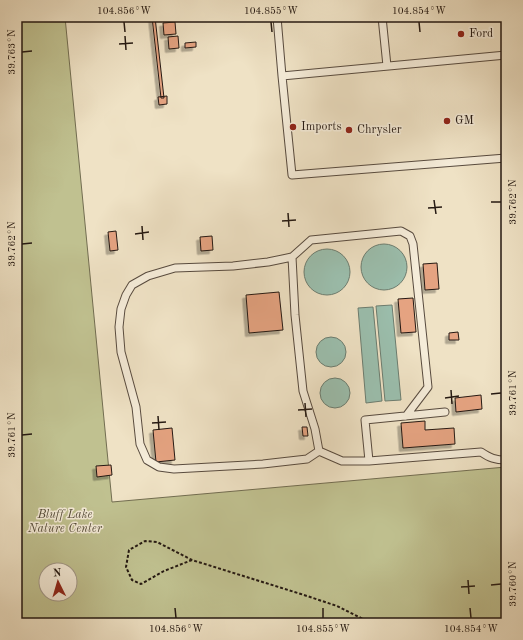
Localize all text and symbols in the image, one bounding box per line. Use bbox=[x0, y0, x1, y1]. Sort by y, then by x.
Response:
text: 104.856°W bbox=[97, 6, 151, 16]
text: 104.855°W bbox=[244, 6, 298, 16]
text: 104.854°W bbox=[392, 6, 446, 16]
place label: Ford bbox=[469, 28, 493, 40]
text: 39.763°N bbox=[7, 29, 17, 75]
marker: Ford bbox=[456, 29, 466, 39]
place label: GM bbox=[455, 115, 474, 127]
marker: GM bbox=[442, 116, 452, 126]
place label: Imports bbox=[301, 121, 342, 133]
marker: Imports bbox=[288, 122, 298, 132]
place label: Chrysler bbox=[357, 124, 402, 136]
marker: Chrysler bbox=[344, 125, 354, 135]
text: 39.762°N bbox=[508, 179, 518, 225]
text: 39.762°N bbox=[7, 221, 17, 267]
text: 39.761°N bbox=[508, 370, 518, 416]
text: 39.761°N bbox=[7, 412, 17, 458]
park label: Bluff Lake Nature Center bbox=[27, 509, 103, 535]
text: 39.760°N bbox=[508, 561, 518, 607]
north arrow bbox=[38, 562, 78, 602]
text: N bbox=[53, 568, 63, 579]
text: 104.856°W bbox=[149, 624, 203, 634]
text: 104.855°W bbox=[296, 624, 350, 634]
text: 104.854°W bbox=[444, 624, 498, 634]

